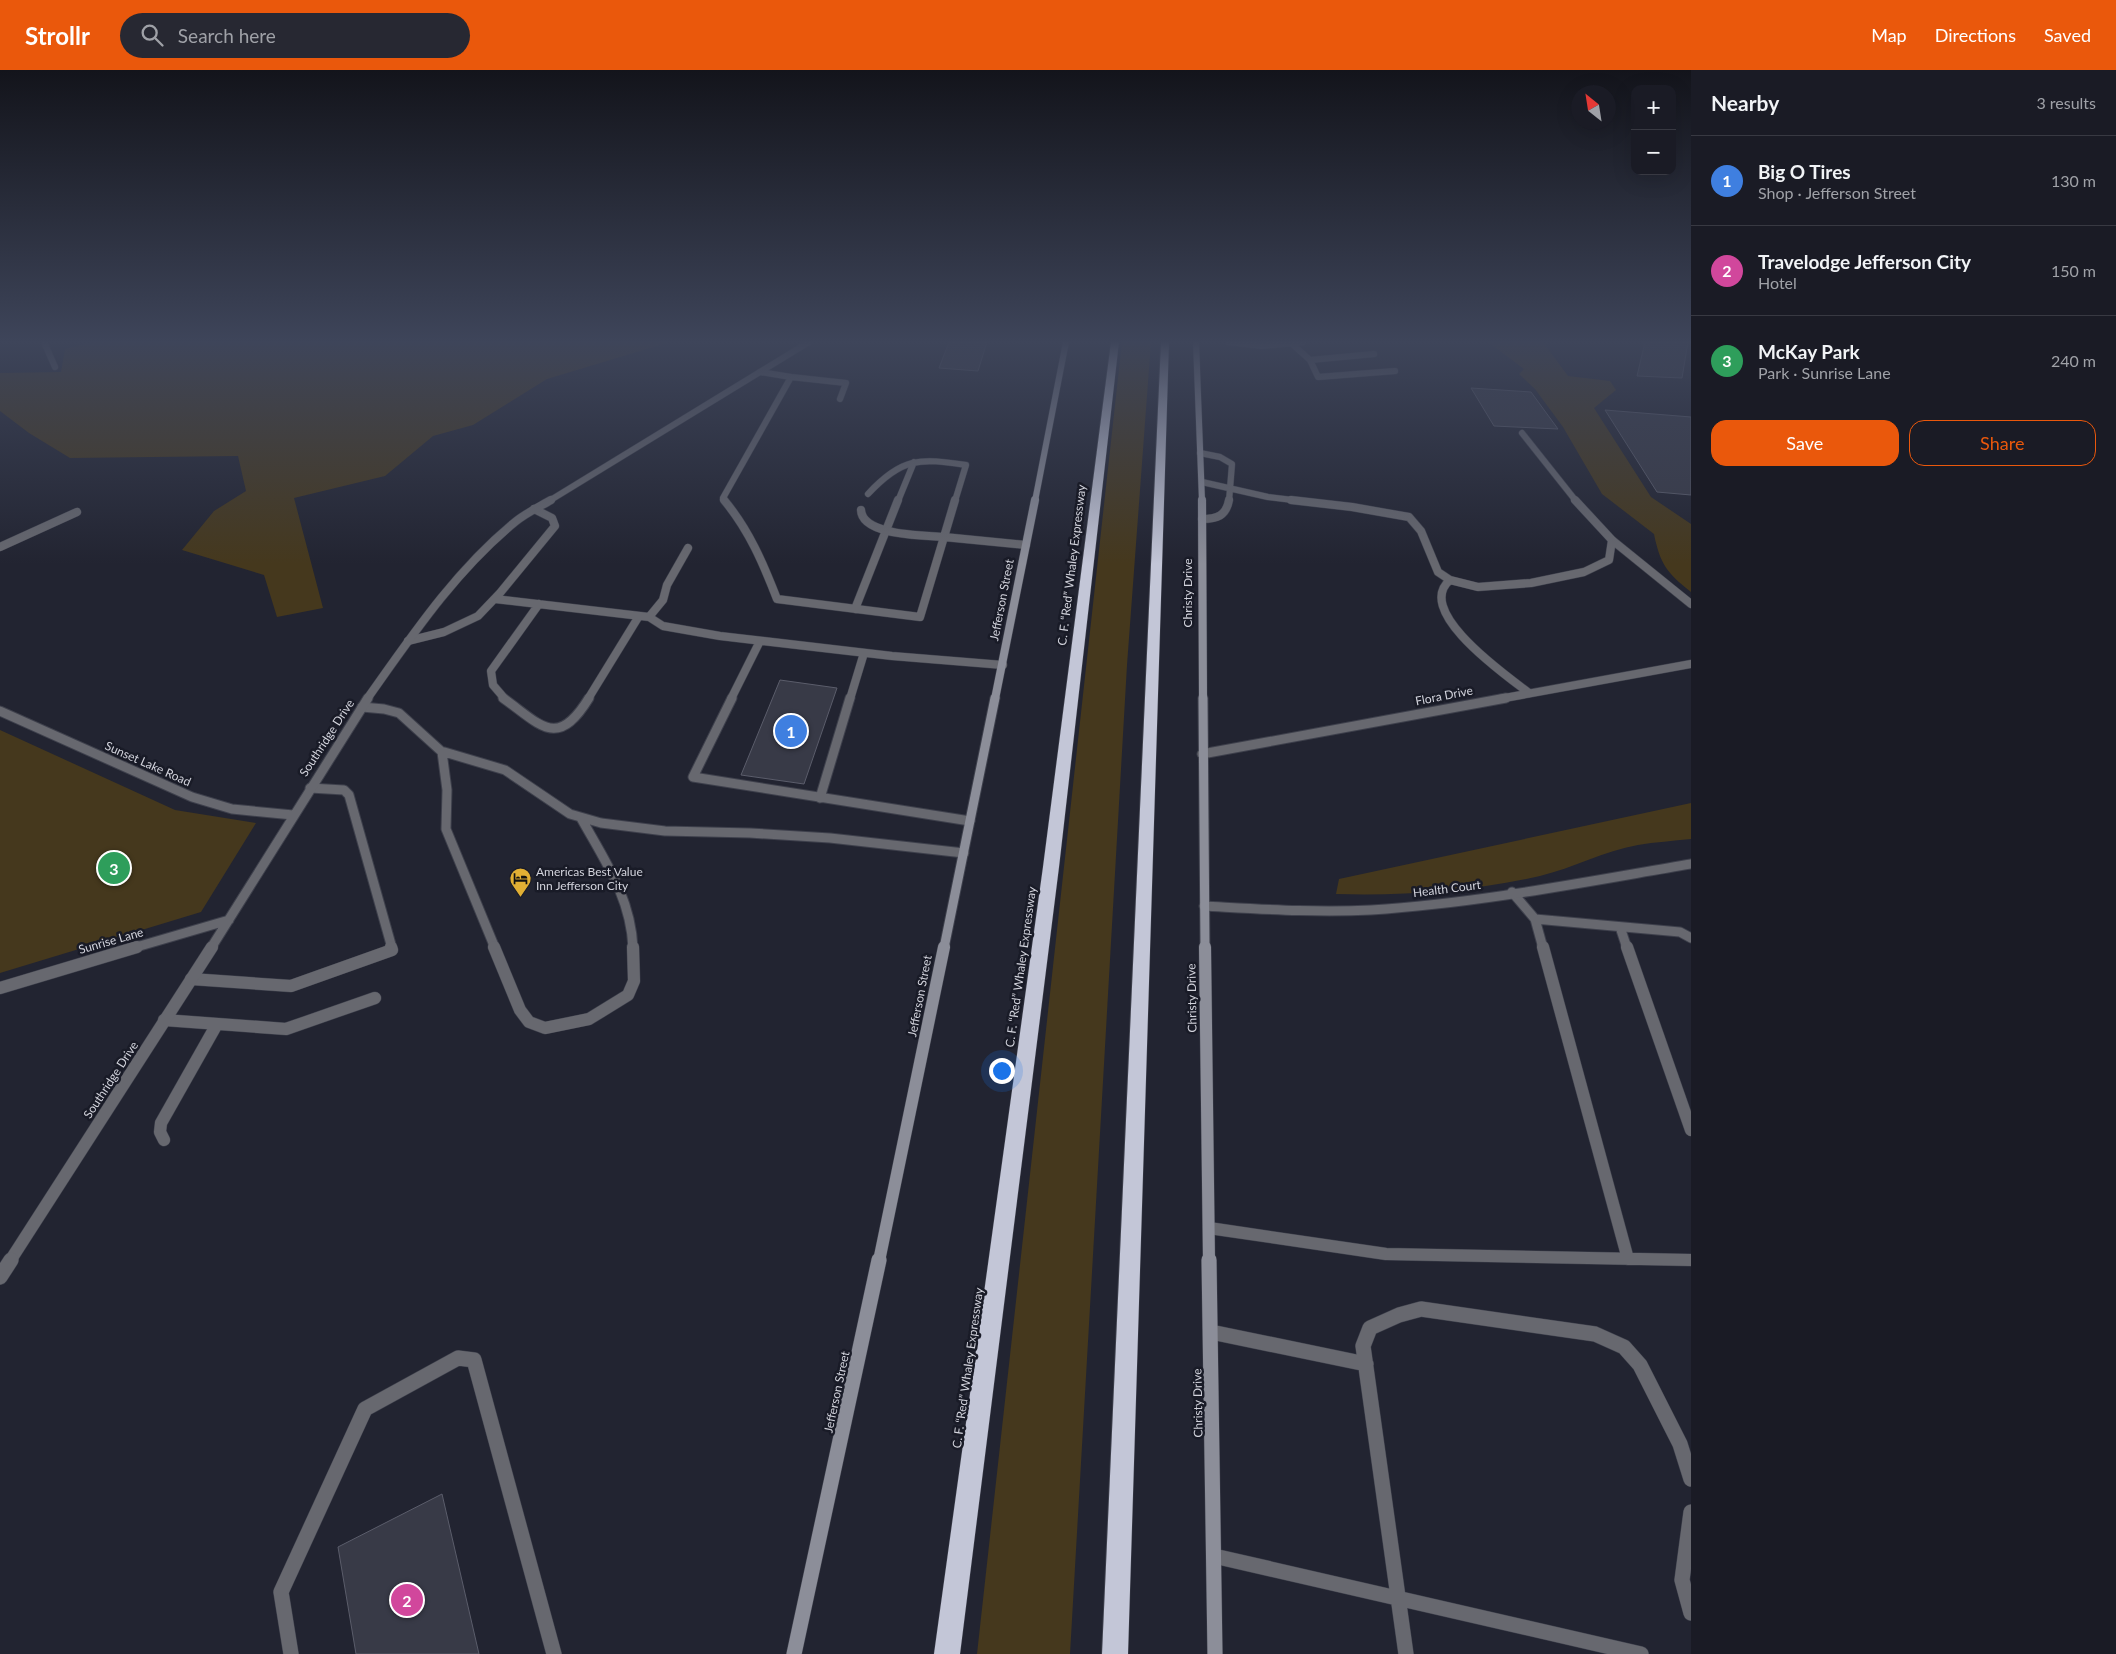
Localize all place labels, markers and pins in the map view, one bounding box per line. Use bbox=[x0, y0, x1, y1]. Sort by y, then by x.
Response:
pin: 1 bbox=[775, 712, 807, 750]
pin: 3 bbox=[98, 849, 130, 887]
place label: Americas Best Value Inn Jefferson City bbox=[536, 864, 643, 893]
hotel icon: Americas Best Value Inn Jefferson City bbox=[508, 867, 532, 898]
pin: 2 bbox=[391, 1581, 423, 1619]

